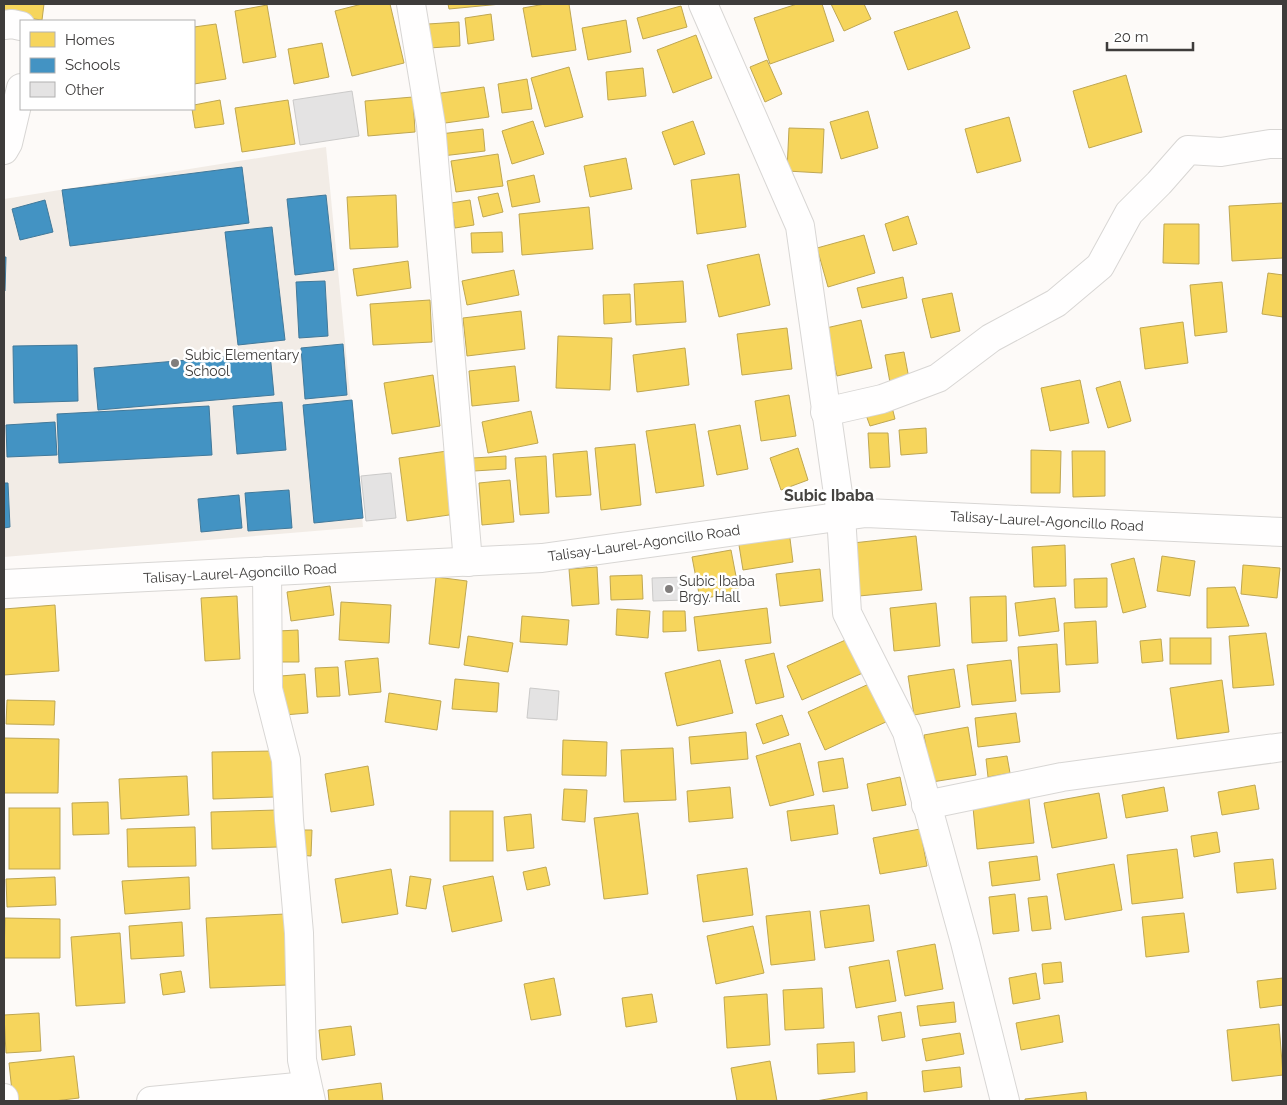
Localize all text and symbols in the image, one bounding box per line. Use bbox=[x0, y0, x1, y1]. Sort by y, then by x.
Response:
legend bbox=[20, 20, 195, 110]
scale bar bbox=[1107, 20, 1193, 52]
text: 20 m bbox=[1114, 28, 1149, 46]
text: Homes bbox=[65, 31, 115, 49]
text: Schools bbox=[65, 56, 120, 74]
text: Other bbox=[65, 81, 105, 99]
place label: Subic Elementary School bbox=[185, 347, 300, 379]
marker: Subic Elementary School bbox=[169, 357, 181, 369]
district label: Subic Ibaba bbox=[784, 486, 874, 505]
street label: Talisay-Laurel-Agoncillo Road bbox=[950, 508, 1144, 534]
street label: Talisay-Laurel-Agoncillo Road bbox=[547, 522, 741, 564]
street label: Talisay-Laurel-Agoncillo Road bbox=[143, 560, 337, 586]
place label: Subic Ibaba Brgy. Hall bbox=[679, 573, 755, 605]
marker: Subic Ibaba Brgy. Hall bbox=[663, 583, 675, 595]

